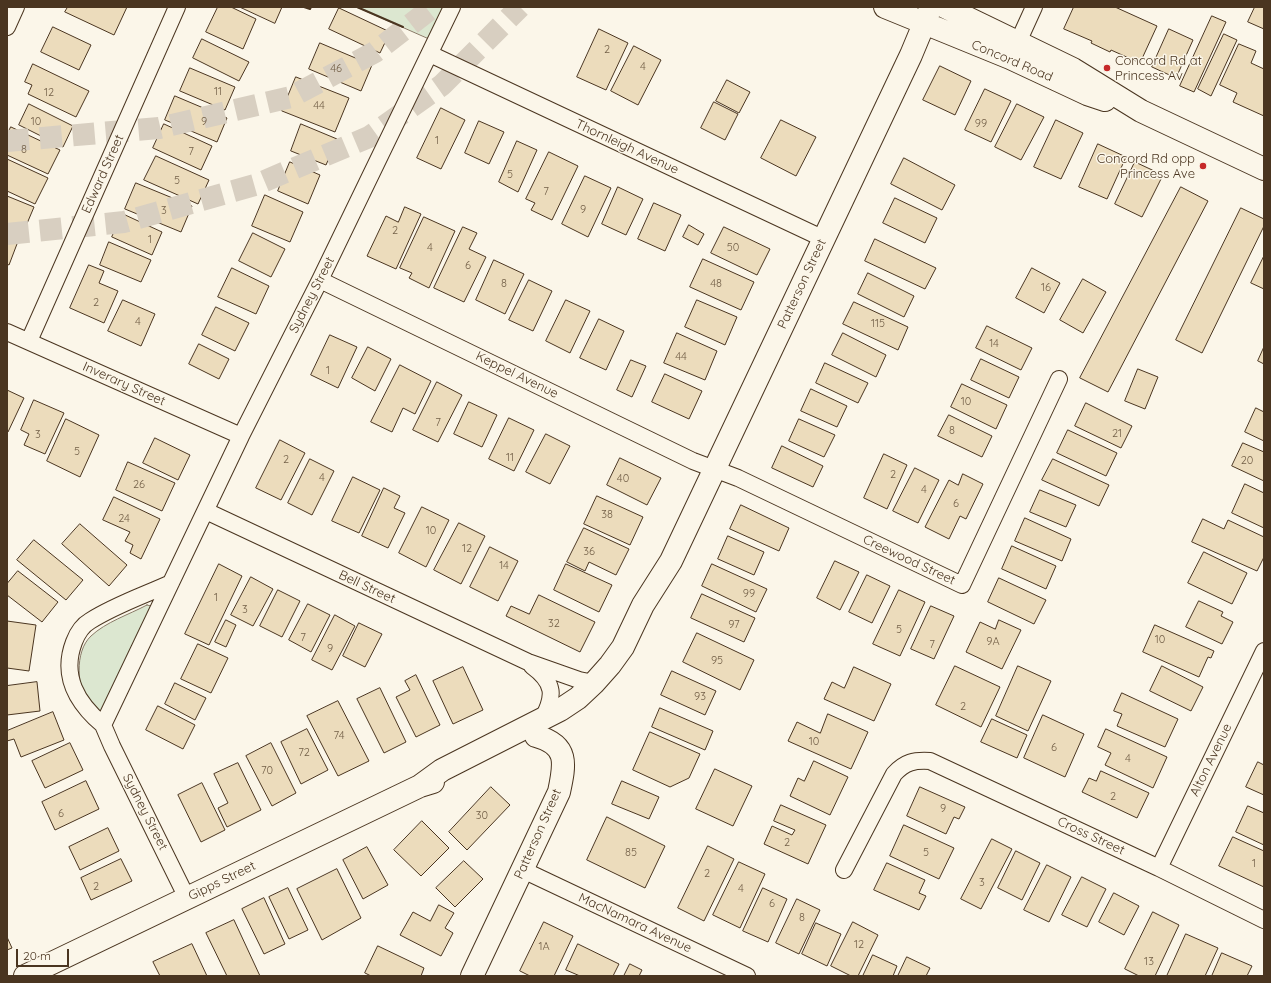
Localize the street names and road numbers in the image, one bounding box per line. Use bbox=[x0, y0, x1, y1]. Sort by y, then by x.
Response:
street label: Concord Road bbox=[969, 37, 1055, 85]
street label: Thornleigh Avenue bbox=[573, 116, 681, 178]
street label: Edward Street bbox=[79, 132, 127, 216]
street label: Patterson Street bbox=[774, 237, 830, 331]
street label: Sydney Street bbox=[286, 254, 338, 336]
street label: Keppel Avenue bbox=[473, 348, 561, 402]
street label: Inverary Street bbox=[80, 359, 168, 409]
street label: Creewood Street bbox=[860, 532, 958, 588]
street label: Bell Street bbox=[336, 567, 398, 607]
street label: Alton Avenue bbox=[1187, 721, 1235, 799]
street label: Sydney Street bbox=[119, 771, 171, 853]
street label: Patterson Street bbox=[511, 786, 565, 882]
street label: Cross Street bbox=[1055, 814, 1127, 858]
street label: Gipps Street bbox=[186, 858, 258, 904]
street label: MacNamara Avenue bbox=[576, 890, 694, 956]

